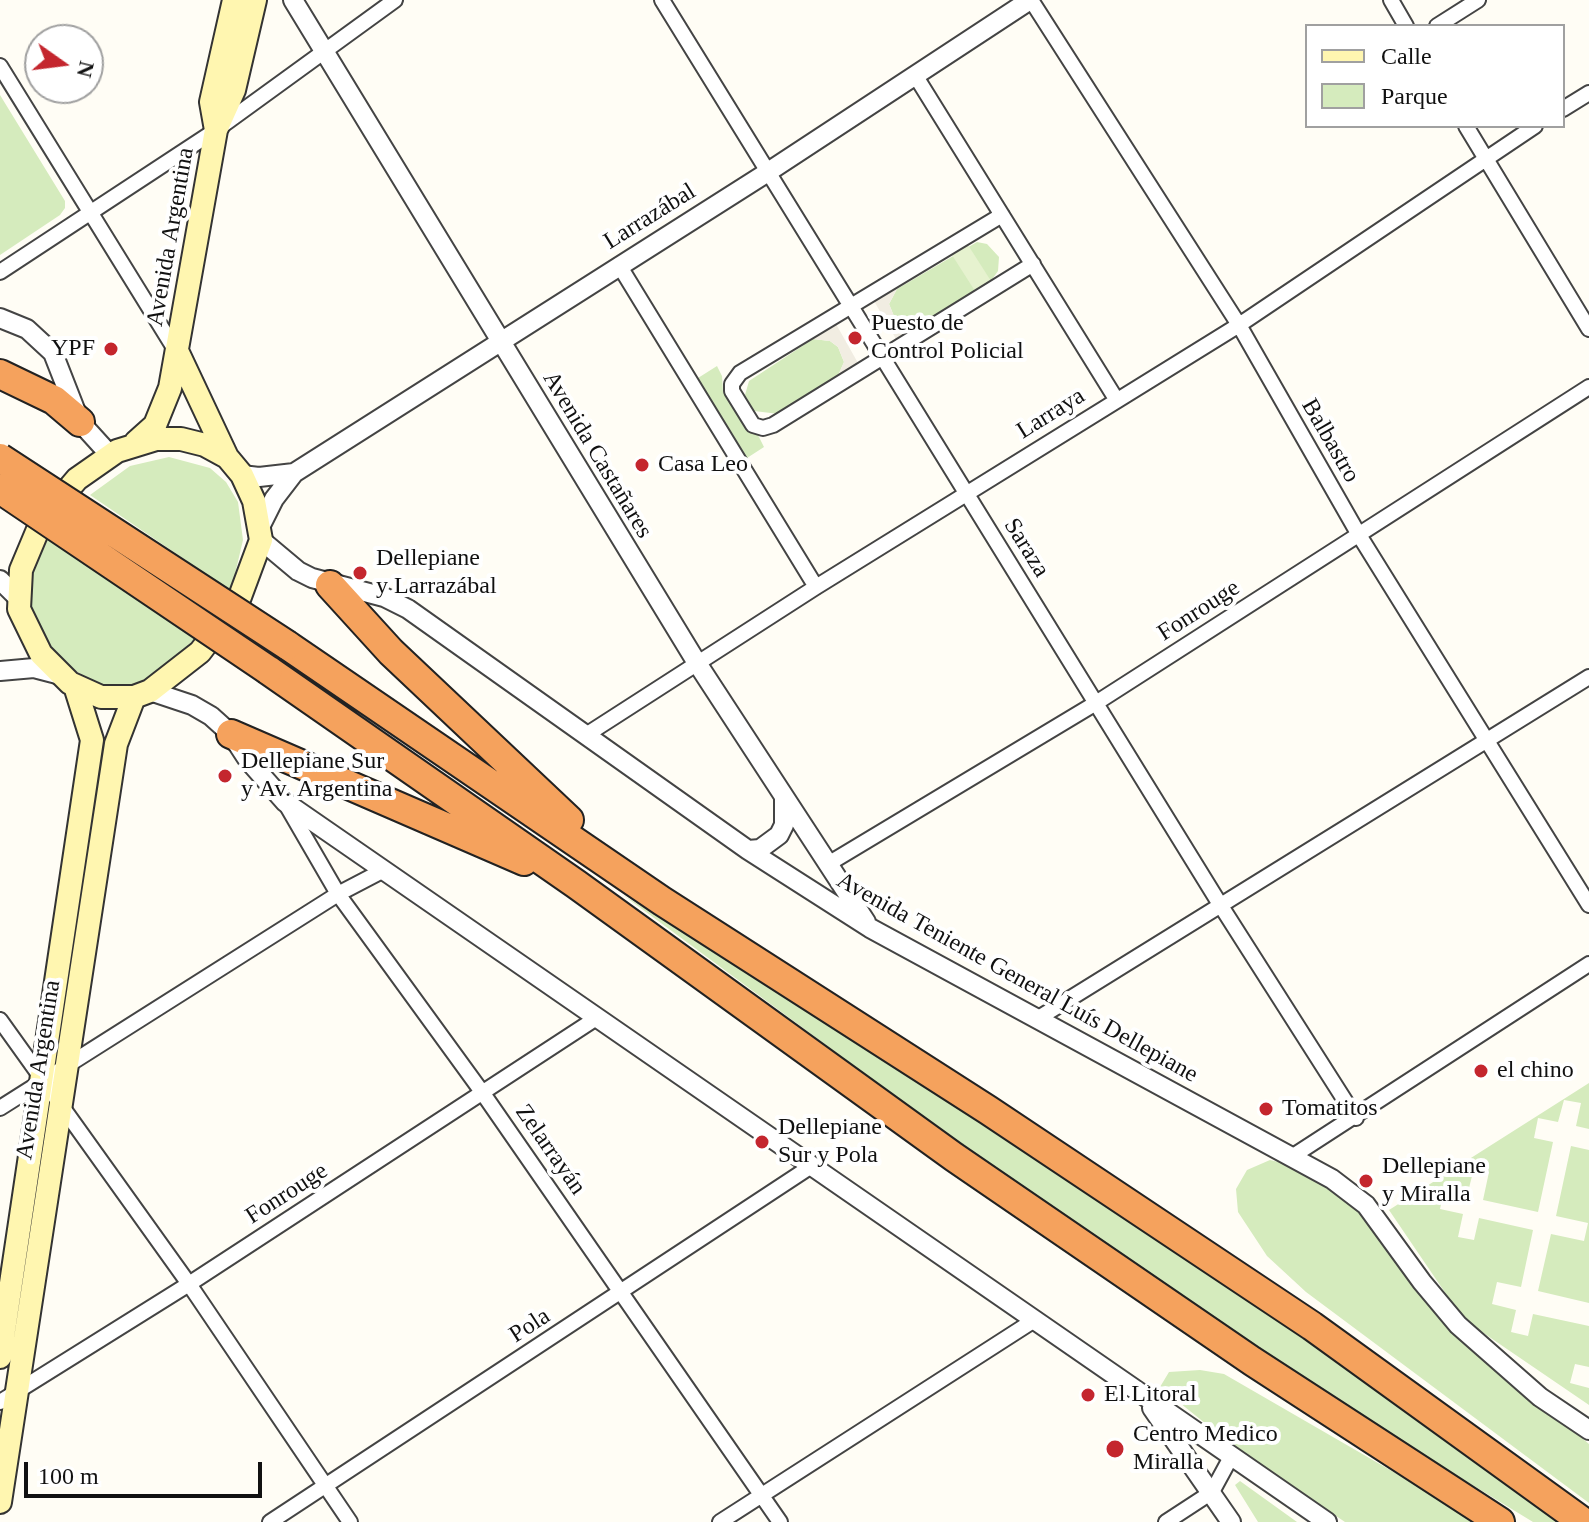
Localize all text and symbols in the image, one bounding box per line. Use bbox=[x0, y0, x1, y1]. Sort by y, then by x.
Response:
north arrow bbox=[24, 24, 104, 104]
legend bbox=[1305, 24, 1565, 128]
text: Calle bbox=[1381, 43, 1432, 69]
text: N bbox=[72, 59, 100, 80]
text: Parque bbox=[1381, 83, 1448, 109]
street label: Avenida Argentina bbox=[141, 145, 201, 329]
street label: Larrazábal bbox=[599, 178, 701, 256]
place label: Puesto de Control Policial bbox=[871, 310, 1024, 366]
marker: Puesto de Control Policial bbox=[846, 329, 864, 347]
place label: YPF bbox=[51, 335, 95, 363]
marker: YPF bbox=[102, 340, 120, 358]
street label: Avenida Castañares bbox=[536, 366, 658, 544]
street label: Larraya bbox=[1012, 382, 1090, 446]
street label: Balbastro bbox=[1295, 394, 1365, 488]
place label: Casa Leo bbox=[658, 451, 748, 479]
marker: Casa Leo bbox=[633, 456, 651, 474]
street label: Saraza bbox=[997, 513, 1055, 583]
place label: Dellepiane y Larrazábal bbox=[376, 545, 497, 601]
marker: Dellepiane y Larrazábal bbox=[351, 564, 369, 582]
street label: Fonrouge bbox=[1153, 574, 1245, 648]
place label: Dellepiane Sur y Av. Argentina bbox=[241, 748, 393, 804]
marker: Dellepiane Sur y Av. Argentina bbox=[216, 767, 234, 785]
street label: Avenida Teniente General Luís Dellepiane bbox=[831, 866, 1203, 1090]
street label: Avenida Argentina bbox=[11, 978, 67, 1162]
place label: el chino bbox=[1497, 1057, 1574, 1085]
marker: el chino bbox=[1472, 1062, 1490, 1080]
place label: Tomatitos bbox=[1282, 1095, 1378, 1123]
street label: Zelarrayán bbox=[508, 1099, 592, 1201]
marker: Tomatitos bbox=[1257, 1100, 1275, 1118]
place label: Dellepiane Sur y Pola bbox=[778, 1114, 882, 1170]
marker: Dellepiane Sur y Pola bbox=[753, 1133, 771, 1151]
place label: Dellepiane y Miralla bbox=[1382, 1153, 1486, 1209]
street label: Fonrouge bbox=[241, 1157, 333, 1231]
marker: Dellepiane y Miralla bbox=[1357, 1172, 1375, 1190]
street label: Pola bbox=[504, 1302, 556, 1350]
place label: El Litoral bbox=[1104, 1381, 1197, 1409]
marker: El Litoral bbox=[1079, 1386, 1097, 1404]
place label: Centro Medico Miralla bbox=[1133, 1421, 1278, 1477]
marker: Centro Medico Miralla bbox=[1104, 1438, 1126, 1460]
scale bar bbox=[28, 1446, 266, 1496]
text: 100 m bbox=[38, 1463, 99, 1489]

